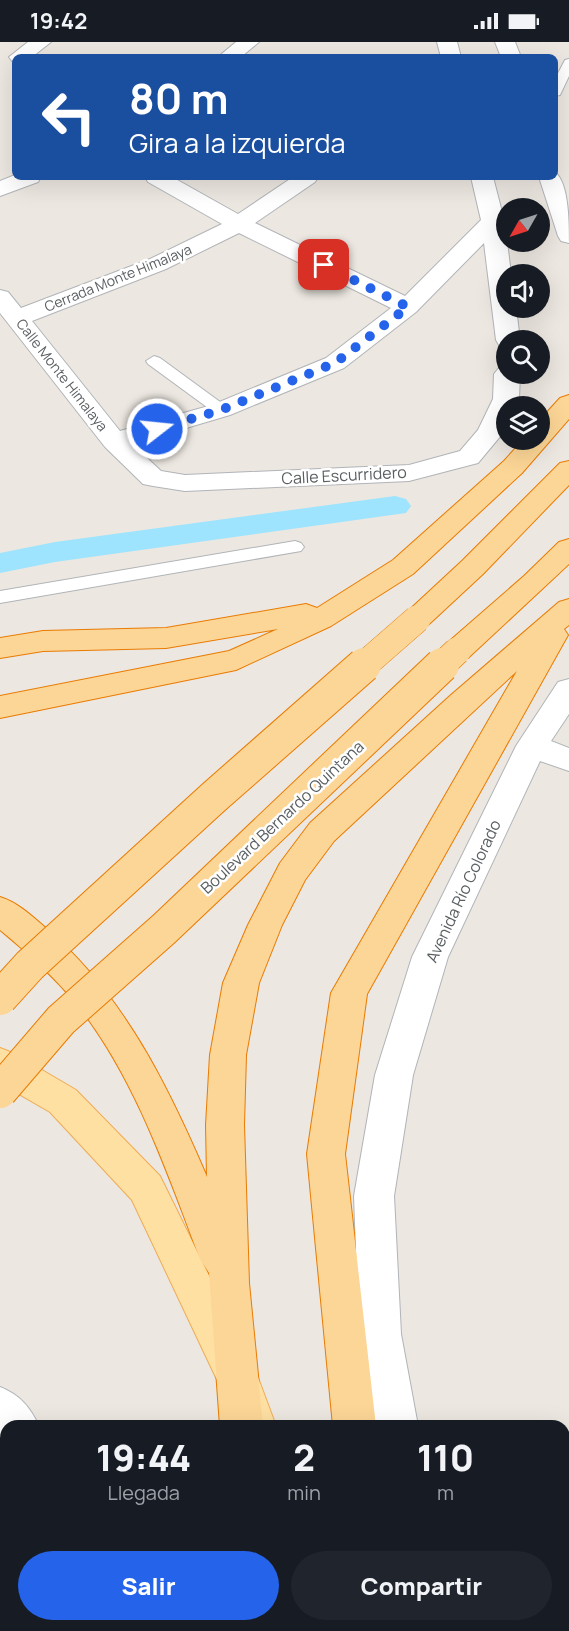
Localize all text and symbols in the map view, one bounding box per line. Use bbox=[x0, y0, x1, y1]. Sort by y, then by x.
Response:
text: 19:42 bbox=[30, 6, 87, 36]
text: 80 m bbox=[129, 69, 229, 127]
icon: left bbox=[30, 78, 108, 156]
text: Gira a la izquierda bbox=[129, 124, 345, 161]
north arrow bbox=[496, 198, 550, 252]
map controls bbox=[496, 198, 550, 450]
street label: Cerrada Monte Himalaya bbox=[41, 239, 194, 316]
pin bbox=[298, 239, 349, 290]
icon: arrive bbox=[307, 248, 340, 281]
button: sound bbox=[496, 264, 550, 318]
street label: Calle Monte Himalaya bbox=[12, 314, 112, 435]
button: search bbox=[496, 330, 550, 384]
button: layers bbox=[496, 396, 550, 450]
position arrow bbox=[125, 397, 189, 461]
street label: Calle Escurridero bbox=[281, 461, 407, 489]
street label: Boulevard Bernardo Quintana bbox=[196, 735, 368, 899]
street label: Avenida Río Colorado bbox=[420, 816, 506, 966]
text: 19:44 bbox=[96, 1433, 191, 1482]
text: 2 bbox=[293, 1433, 315, 1482]
text: 110 bbox=[417, 1433, 474, 1482]
text: Llegada bbox=[107, 1479, 180, 1506]
text: min bbox=[287, 1479, 321, 1506]
text: m bbox=[437, 1479, 454, 1506]
button: Salir bbox=[18, 1551, 279, 1620]
button: Compartir bbox=[291, 1551, 552, 1620]

